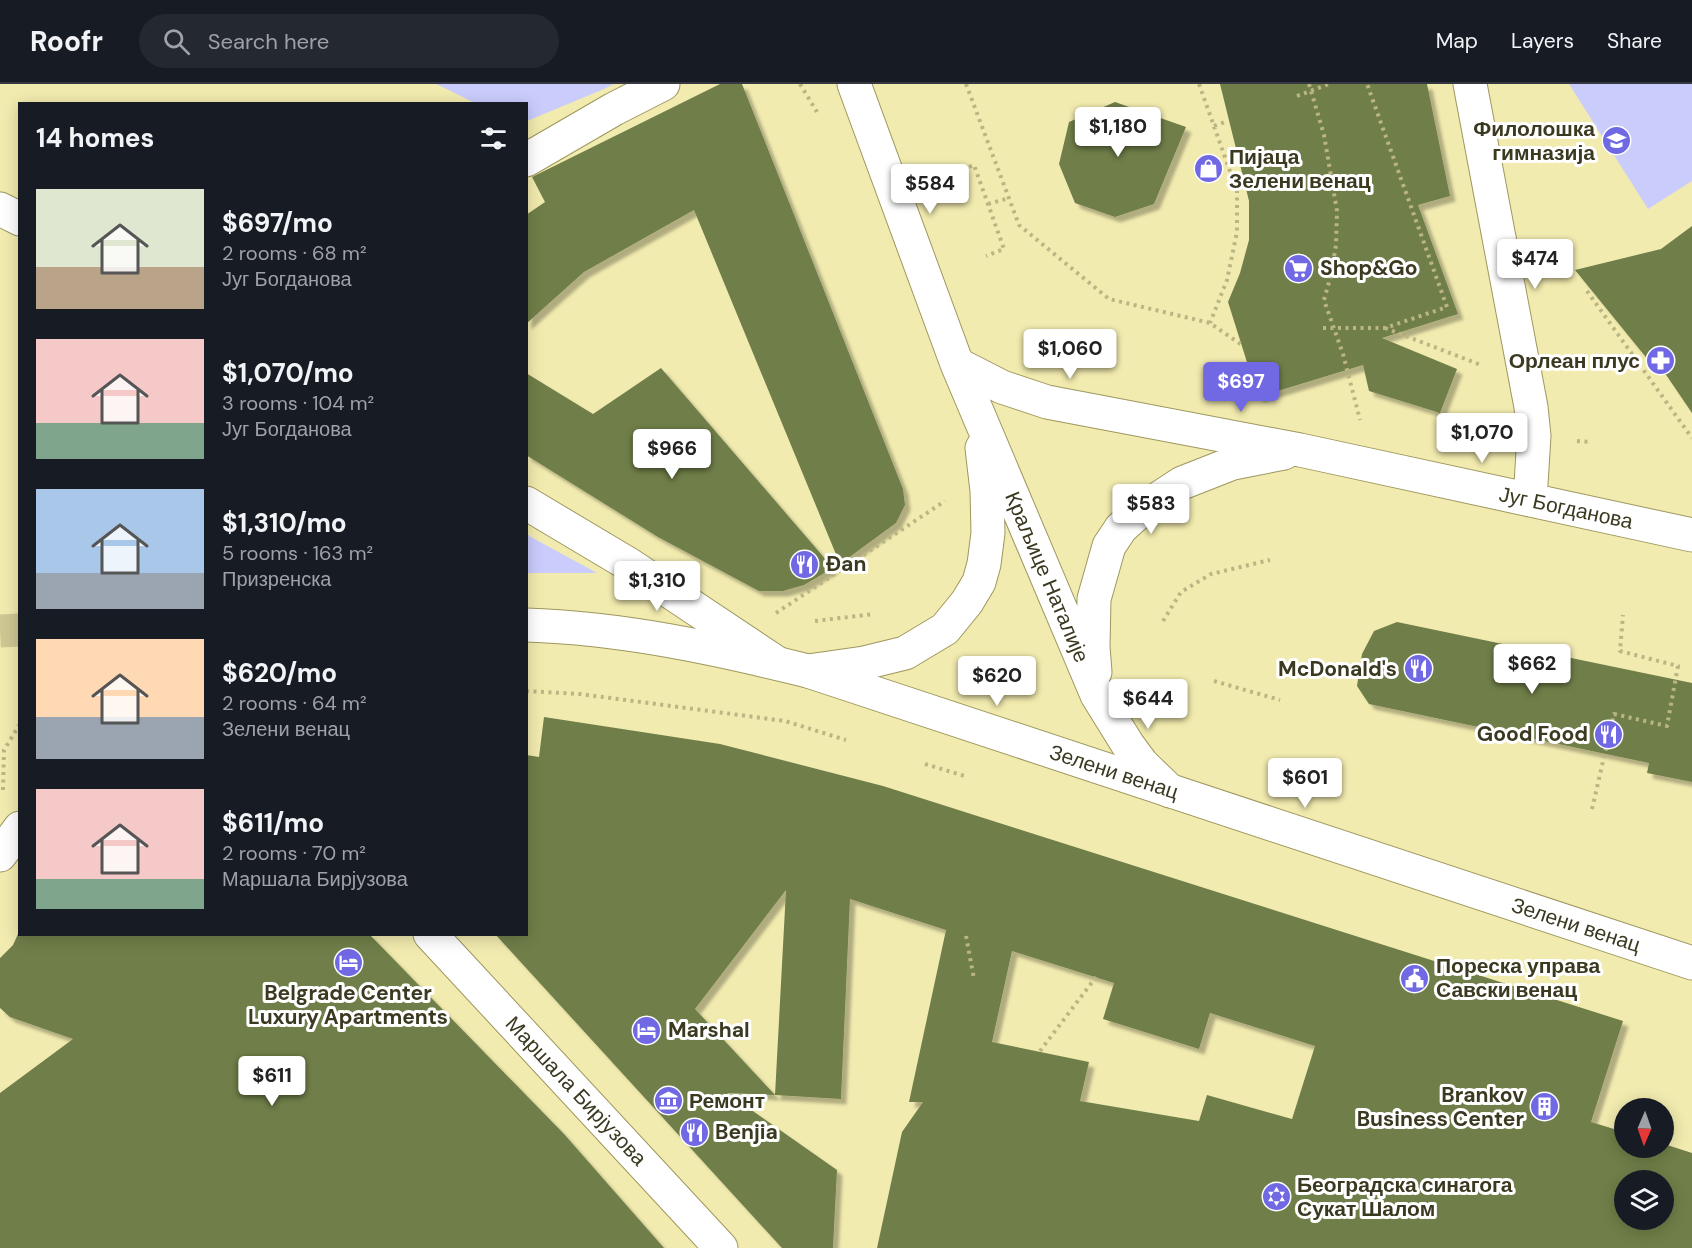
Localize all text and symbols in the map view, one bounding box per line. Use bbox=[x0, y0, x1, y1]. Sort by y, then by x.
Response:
search box bbox=[139, 14, 559, 68]
text: Roofr bbox=[30, 23, 103, 60]
icon: search bbox=[160, 25, 193, 58]
text: Search here bbox=[208, 27, 329, 56]
text: Map bbox=[1436, 27, 1478, 55]
text: Layers bbox=[1511, 27, 1574, 55]
text: Share bbox=[1607, 27, 1662, 55]
pin: $1,180 bbox=[1069, 107, 1167, 158]
text: $1,180 bbox=[1089, 113, 1147, 139]
place label: Филолошка гимназија bbox=[1473, 115, 1595, 167]
text: 14 homes bbox=[36, 121, 154, 155]
icon: filters bbox=[477, 122, 510, 155]
school or university icon: Филолошка гимназија bbox=[1600, 125, 1632, 157]
place label: Пијаца Зелени венац bbox=[1229, 143, 1371, 195]
shop icon: Пијаца Зелени венац bbox=[1192, 153, 1224, 185]
pin: $584 bbox=[894, 164, 966, 215]
text: $584 bbox=[905, 170, 955, 196]
text: $697/mo bbox=[222, 206, 333, 240]
icon: home bbox=[84, 213, 156, 285]
pin: $474 bbox=[1499, 239, 1571, 290]
text: 2 rooms · 68 m² bbox=[222, 240, 367, 266]
text: $474 bbox=[1511, 245, 1559, 271]
supermarket icon: Shop&Go bbox=[1283, 252, 1315, 284]
place label: Shop&Go bbox=[1320, 254, 1418, 282]
text: Југ Богданова bbox=[222, 266, 352, 292]
pin: $1,060 bbox=[1021, 329, 1119, 380]
text: $1,060 bbox=[1037, 335, 1103, 361]
pharmacy icon: Орлеан плус bbox=[1645, 345, 1677, 377]
place label: Орлеан плус bbox=[1509, 347, 1640, 375]
text: $1,070/mo bbox=[222, 356, 354, 390]
pin: $697 bbox=[1205, 362, 1277, 413]
icon: home bbox=[84, 363, 156, 435]
text: $697 bbox=[1217, 368, 1265, 394]
text: 3 rooms · 104 m² bbox=[222, 390, 374, 416]
pin: $1,070 bbox=[1433, 413, 1531, 464]
text: Југ Богданова bbox=[222, 416, 352, 442]
text: $1,070 bbox=[1451, 419, 1513, 445]
pin: $966 bbox=[636, 429, 708, 480]
text: $966 bbox=[647, 435, 697, 461]
street label: Југ Богданова bbox=[1496, 480, 1636, 536]
pin: $583 bbox=[1115, 484, 1187, 535]
street label: Краљице Наталије bbox=[998, 487, 1096, 667]
text: $583 bbox=[1126, 490, 1176, 516]
text: $1,310/mo bbox=[222, 506, 347, 540]
icon: home bbox=[84, 513, 156, 585]
text: 5 rooms · 163 m² bbox=[222, 540, 373, 566]
restaurant icon: Đan bbox=[789, 548, 821, 580]
place label: Đan bbox=[826, 550, 866, 578]
pin: $1,310 bbox=[608, 561, 706, 612]
text: Призренска bbox=[222, 566, 331, 592]
text: $1,310 bbox=[628, 567, 686, 593]
pin: $662 bbox=[1496, 644, 1568, 695]
text: $662 bbox=[1508, 650, 1556, 676]
restaurant icon: McDonald's bbox=[1402, 653, 1434, 685]
place label: McDonald's bbox=[1278, 655, 1397, 683]
text: $620/mo bbox=[222, 656, 337, 690]
pin: $620 bbox=[961, 656, 1033, 707]
text: $620 bbox=[972, 662, 1022, 688]
icon: home bbox=[84, 663, 156, 735]
pin: $644 bbox=[1112, 679, 1184, 730]
text: $644 bbox=[1123, 685, 1173, 711]
text: 2 rooms · 64 m² bbox=[222, 690, 366, 716]
text: Зелени венац bbox=[222, 716, 350, 742]
restaurant icon: Good Food bbox=[1593, 718, 1625, 750]
place label: Good Food bbox=[1477, 720, 1588, 748]
street label: Зелени венац bbox=[1046, 738, 1182, 806]
pin: $601 bbox=[1269, 758, 1341, 809]
text: $601 bbox=[1282, 764, 1328, 790]
text: $611/mo bbox=[222, 806, 324, 840]
icon: home bbox=[84, 813, 156, 885]
text: 2 rooms · 70 m² bbox=[222, 840, 366, 866]
text: Маршала Бирјузова bbox=[222, 866, 408, 892]
street label: Зелени венац bbox=[1508, 891, 1644, 959]
hotel icon: Belgrade Center Luxury Apartments bbox=[332, 946, 364, 978]
place label: Пореска управа Савски венац bbox=[1436, 952, 1600, 1004]
public building icon: Пореска управа Савски венац bbox=[1399, 962, 1431, 994]
place label: Belgrade Center Luxury Apartments bbox=[248, 979, 448, 1031]
street label: Маршала Бирјузова bbox=[499, 1010, 653, 1172]
hotel icon: Marshal bbox=[631, 1014, 663, 1046]
place label: Marshal bbox=[668, 1016, 750, 1044]
pin: $611 bbox=[236, 1056, 308, 1107]
text: $611 bbox=[252, 1062, 292, 1088]
place label: Brankov Business Center bbox=[1357, 1081, 1524, 1133]
museum icon: Ремонт bbox=[652, 1085, 684, 1117]
place label: Ремонт bbox=[689, 1087, 765, 1115]
building icon: Brankov Business Center bbox=[1529, 1091, 1561, 1123]
north arrow bbox=[1614, 1098, 1674, 1158]
map controls bbox=[1614, 1098, 1674, 1230]
restaurant icon: Benjia bbox=[678, 1116, 710, 1148]
place label: Benjia bbox=[715, 1118, 778, 1146]
button: layers bbox=[1614, 1170, 1674, 1230]
place label: Београдска синагога Сукат Шалом bbox=[1297, 1171, 1513, 1223]
synagogue icon: Београдска синагога Сукат Шалом bbox=[1260, 1181, 1292, 1213]

